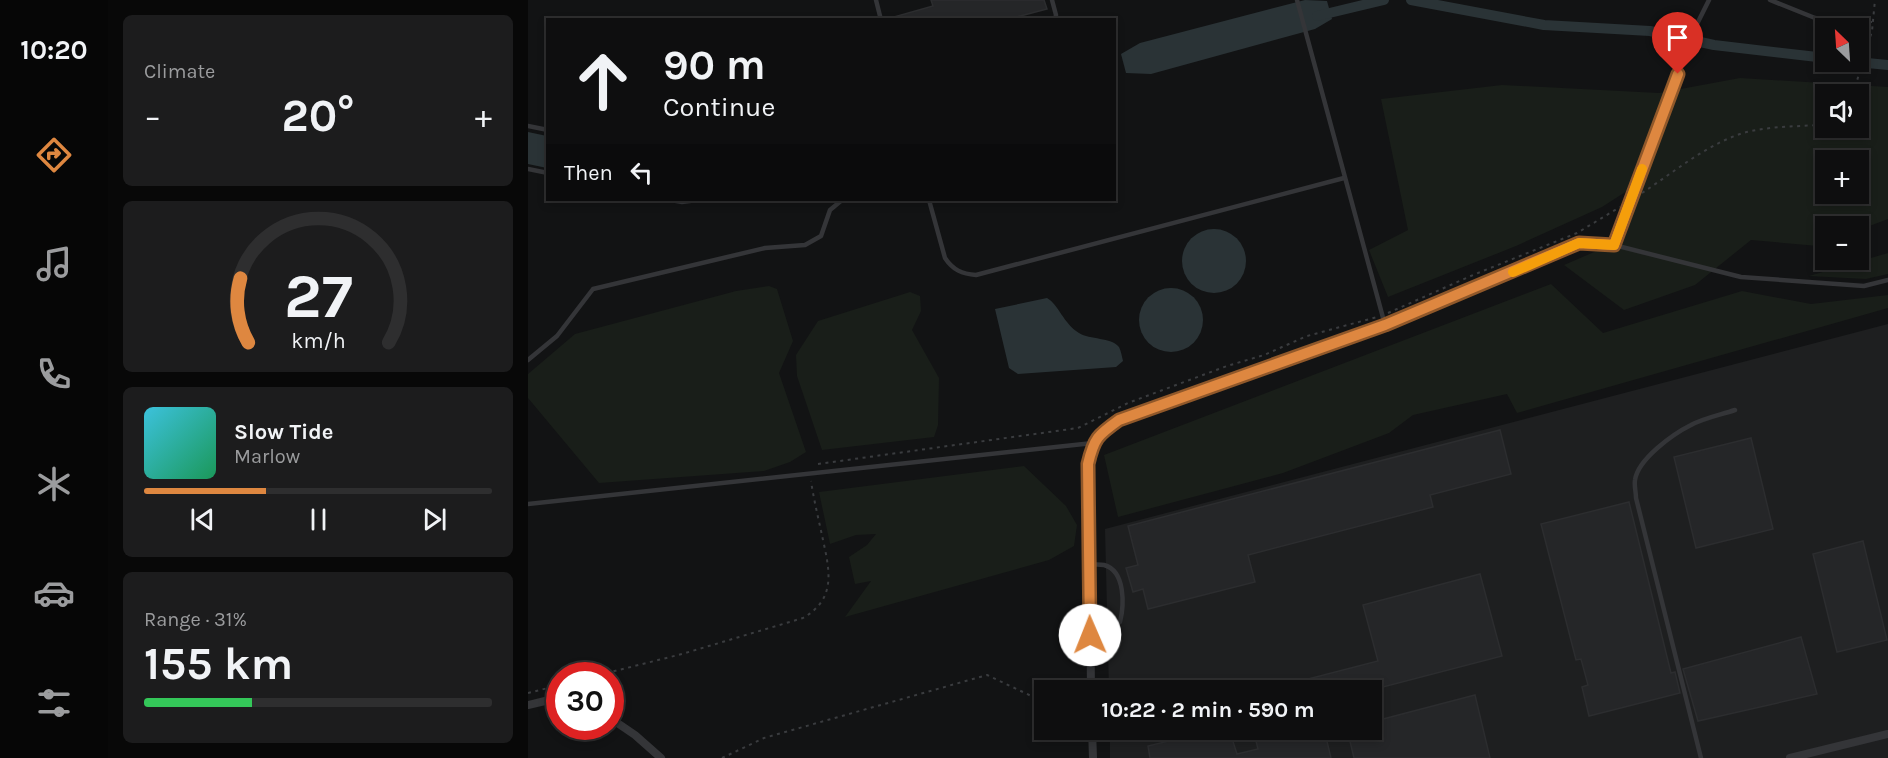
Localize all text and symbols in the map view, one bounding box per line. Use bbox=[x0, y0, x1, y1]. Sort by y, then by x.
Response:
pin bbox=[1652, 12, 1703, 74]
north arrow bbox=[1815, 18, 1869, 72]
map controls bbox=[1815, 18, 1869, 270]
icon: arrive bbox=[1661, 21, 1694, 54]
text: 10:20 bbox=[20, 34, 88, 66]
text: 90 m bbox=[663, 40, 766, 90]
icon: ahead bbox=[564, 42, 642, 120]
text: Climate bbox=[144, 60, 215, 83]
button: sound bbox=[1815, 84, 1869, 138]
text: 20° bbox=[281, 90, 355, 142]
text: Continue bbox=[663, 91, 775, 123]
text: − bbox=[144, 97, 161, 135]
text: + bbox=[475, 97, 492, 135]
icon: directions bbox=[33, 134, 75, 176]
button: + bbox=[1815, 150, 1869, 204]
icon: left bbox=[625, 156, 658, 189]
text: Then bbox=[564, 160, 613, 186]
button: − bbox=[1815, 216, 1869, 270]
icon: music bbox=[33, 243, 75, 285]
text: 27 bbox=[284, 260, 352, 333]
text: km/h bbox=[291, 329, 345, 354]
icon: phone bbox=[33, 353, 75, 395]
text: Slow Tide bbox=[234, 419, 334, 445]
text: Marlow bbox=[234, 445, 300, 468]
icon: climate bbox=[33, 463, 75, 505]
icon: previous bbox=[186, 503, 219, 536]
icon: pause bbox=[302, 503, 335, 536]
icon: next bbox=[418, 503, 451, 536]
icon: car bbox=[33, 572, 75, 614]
position arrow bbox=[1058, 603, 1122, 667]
text: Range · 31% bbox=[144, 608, 247, 631]
text: 155 km bbox=[144, 638, 293, 690]
speed limit sign: 30 bbox=[546, 662, 624, 740]
icon: filters bbox=[33, 682, 75, 724]
text: 10:22 · 2 min · 590 m bbox=[1101, 697, 1315, 723]

